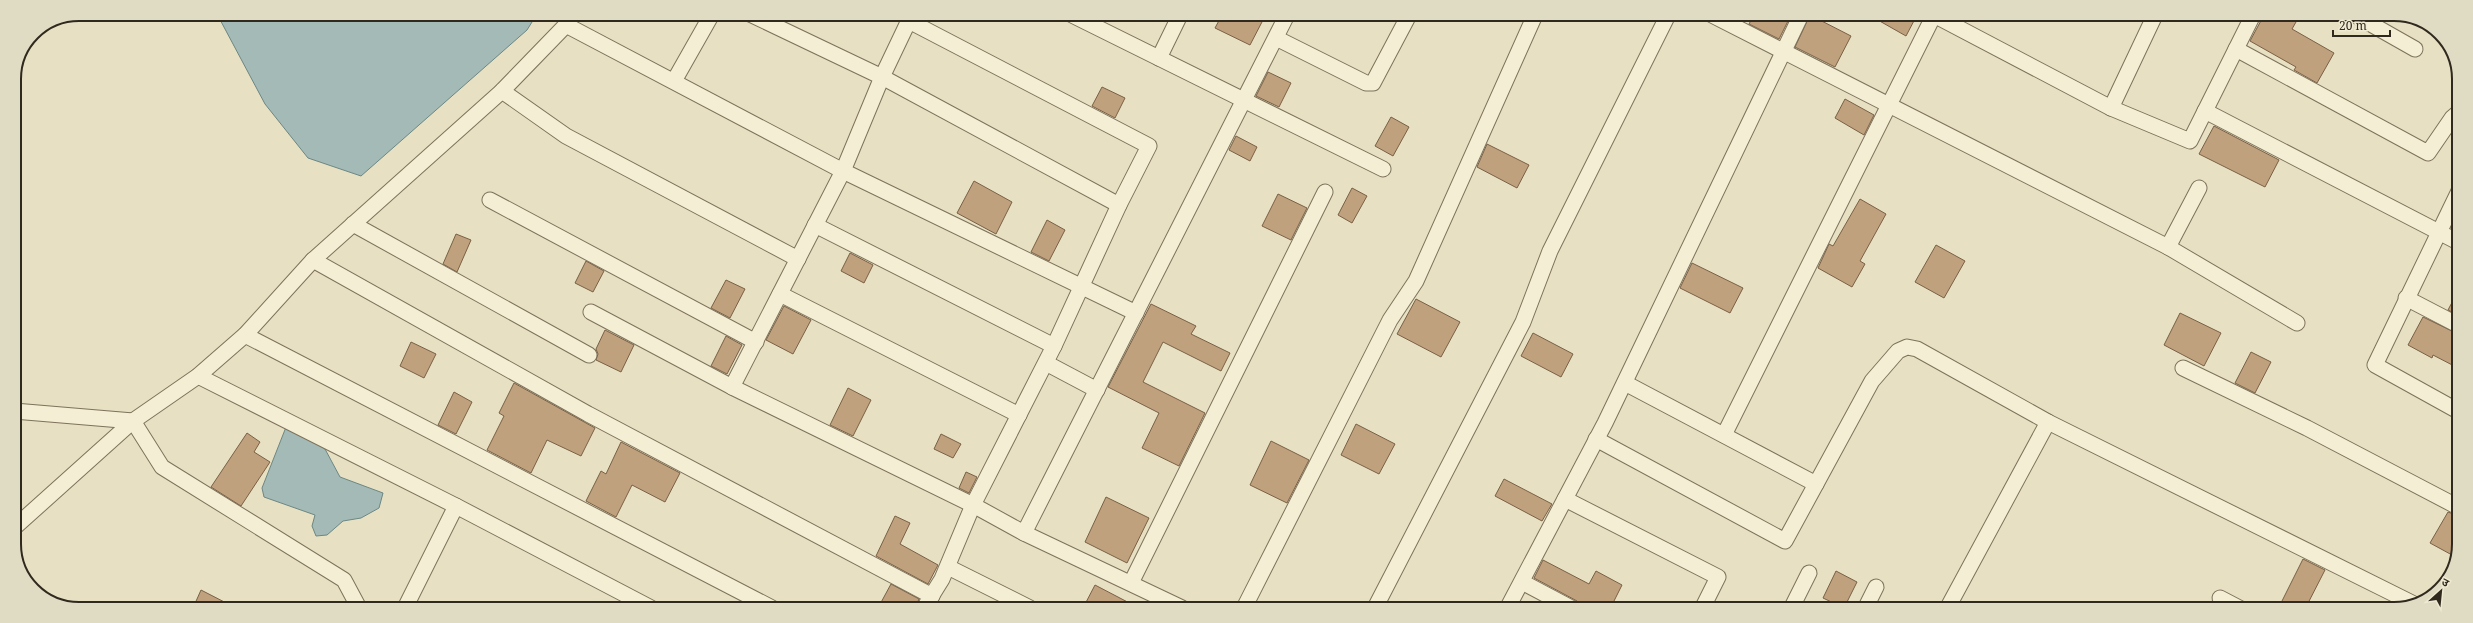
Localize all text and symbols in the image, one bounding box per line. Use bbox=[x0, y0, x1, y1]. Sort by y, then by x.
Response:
scale bar bbox=[2333, 12, 2390, 38]
text: 20 m bbox=[2339, 17, 2367, 34]
north arrow bbox=[2421, 571, 2461, 611]
text: उ bbox=[2439, 574, 2453, 590]

